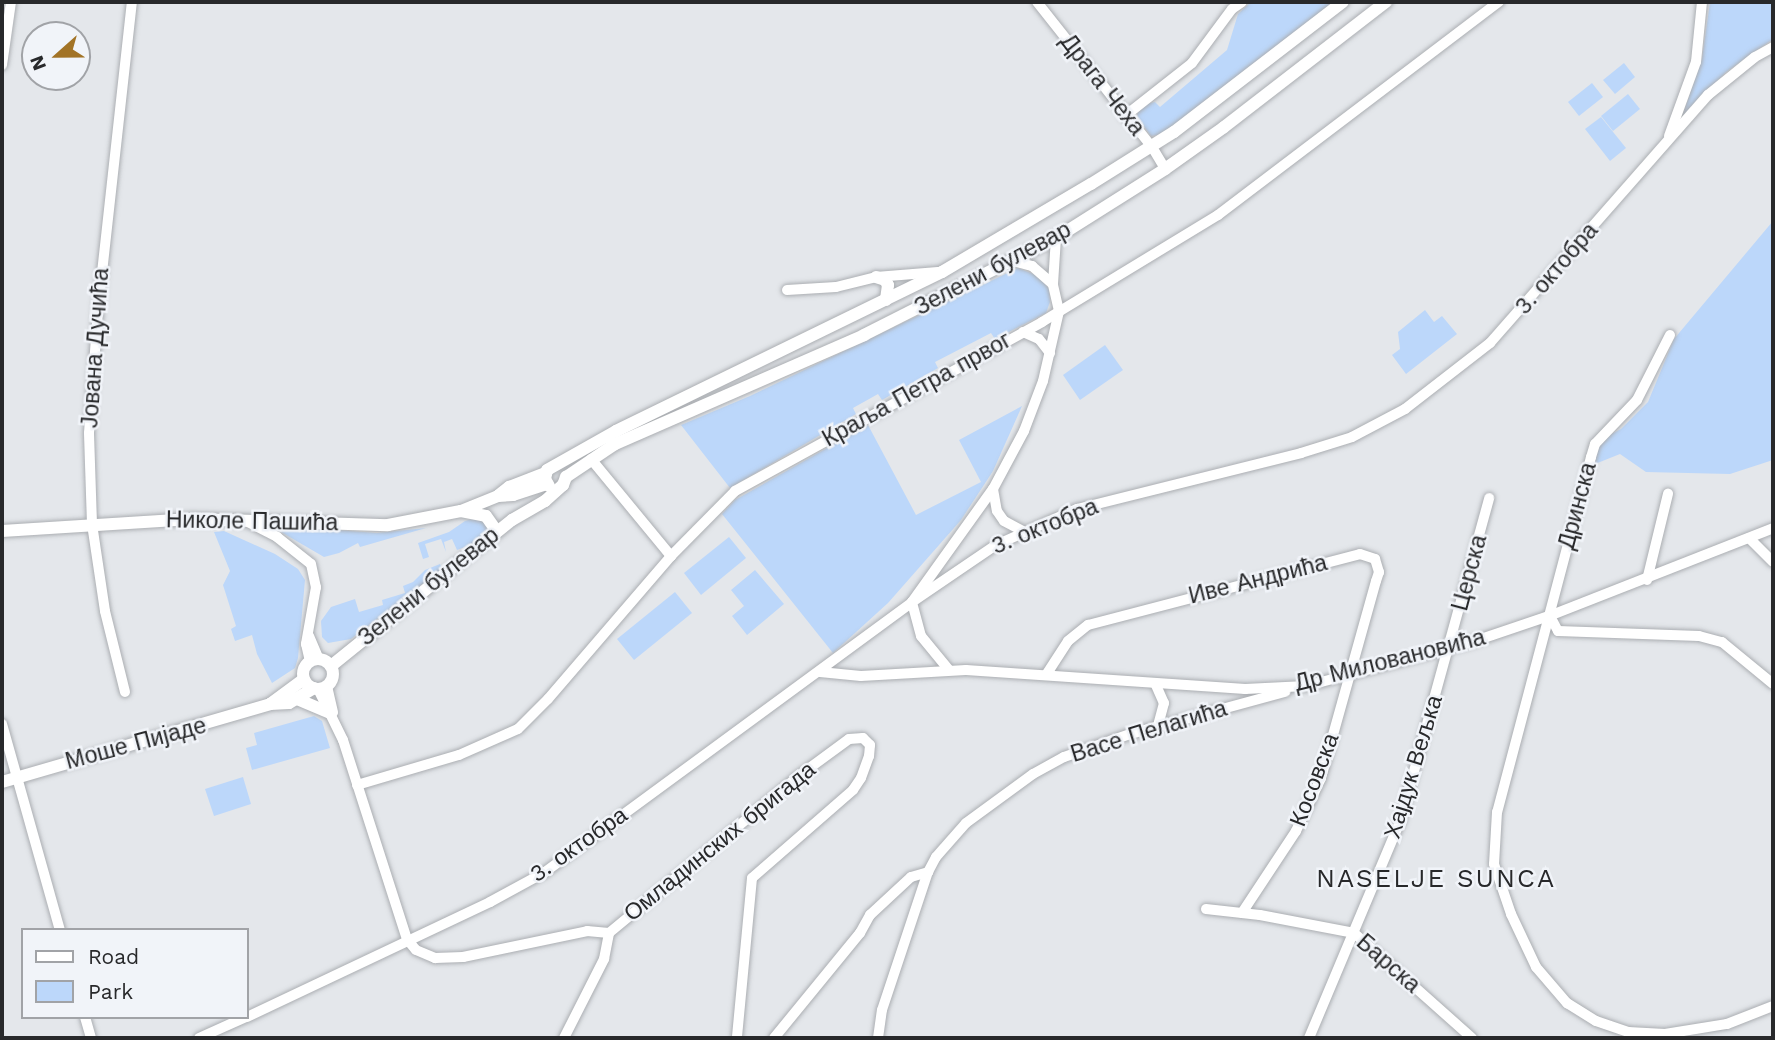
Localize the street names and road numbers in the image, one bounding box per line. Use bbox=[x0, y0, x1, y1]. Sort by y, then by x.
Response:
street label: Драга Чеха bbox=[1054, 29, 1150, 141]
street label: Зелени булевар bbox=[910, 216, 1076, 322]
street label: 3. октобра bbox=[1510, 218, 1604, 320]
street label: Јована Дучића bbox=[77, 267, 115, 429]
street label: Краља Петра првог bbox=[818, 327, 1016, 453]
street label: Дринска bbox=[1553, 460, 1603, 552]
street label: 3. октобра bbox=[988, 493, 1102, 561]
street label: Николе Пашића bbox=[166, 507, 338, 537]
street label: Зелени булевар bbox=[353, 522, 505, 652]
street label: Церска bbox=[1447, 532, 1493, 614]
street label: Иве Андрића bbox=[1186, 549, 1330, 611]
street label: Др Миловановића bbox=[1292, 624, 1488, 698]
street label: Хајдук Вељка bbox=[1379, 692, 1449, 842]
street label: Васе Пелагића bbox=[1068, 695, 1230, 769]
street label: Моше Пијаде bbox=[63, 712, 209, 776]
street label: Косовска bbox=[1285, 730, 1345, 830]
street label: Омладинских бригада bbox=[619, 756, 821, 928]
street label: 3. октобра bbox=[525, 801, 633, 889]
street label: Барска bbox=[1350, 929, 1426, 999]

